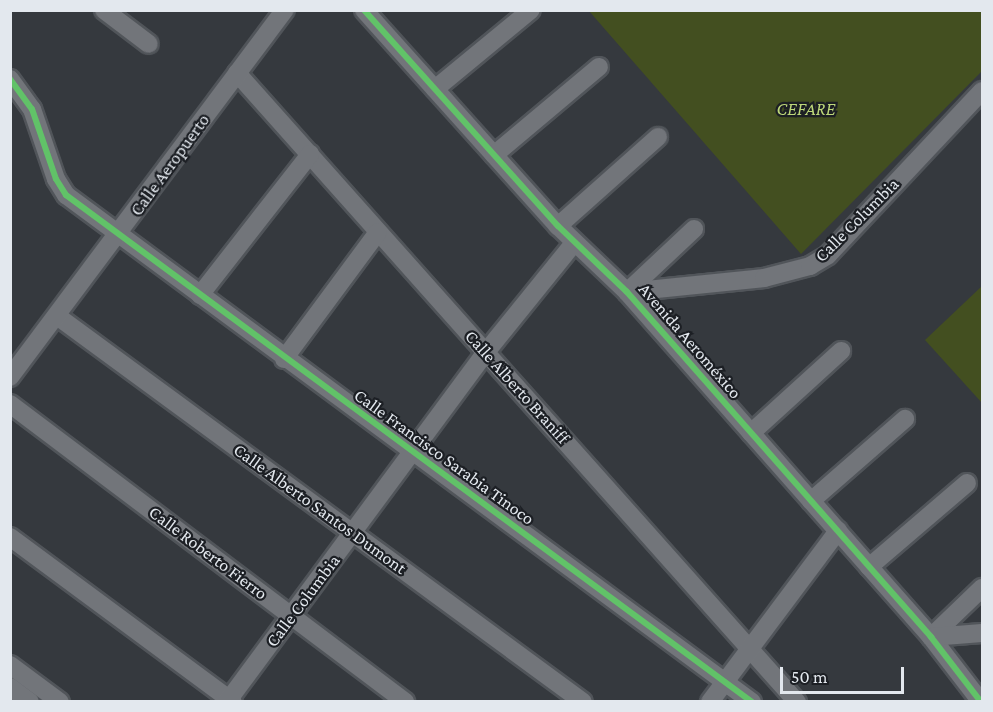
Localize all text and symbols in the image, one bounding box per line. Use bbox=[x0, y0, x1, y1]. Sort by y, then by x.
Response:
park label: CEFARE bbox=[777, 98, 835, 120]
street label: Calle Aeropuerto bbox=[126, 110, 214, 220]
street label: Calle Columbia bbox=[810, 173, 904, 267]
street label: Avenida Aeroméxico bbox=[634, 279, 746, 403]
street label: Calle Alberto Braniff bbox=[460, 326, 574, 448]
street label: Calle Francisco Sarabia Tinoco bbox=[350, 384, 538, 530]
street label: Calle Alberto Santos Dumont bbox=[229, 439, 411, 579]
street label: Calle Roberto Fierro bbox=[145, 501, 271, 605]
street label: Calle Columbia bbox=[261, 551, 345, 651]
scale bar bbox=[783, 655, 908, 693]
text: 50 m bbox=[791, 667, 828, 687]

